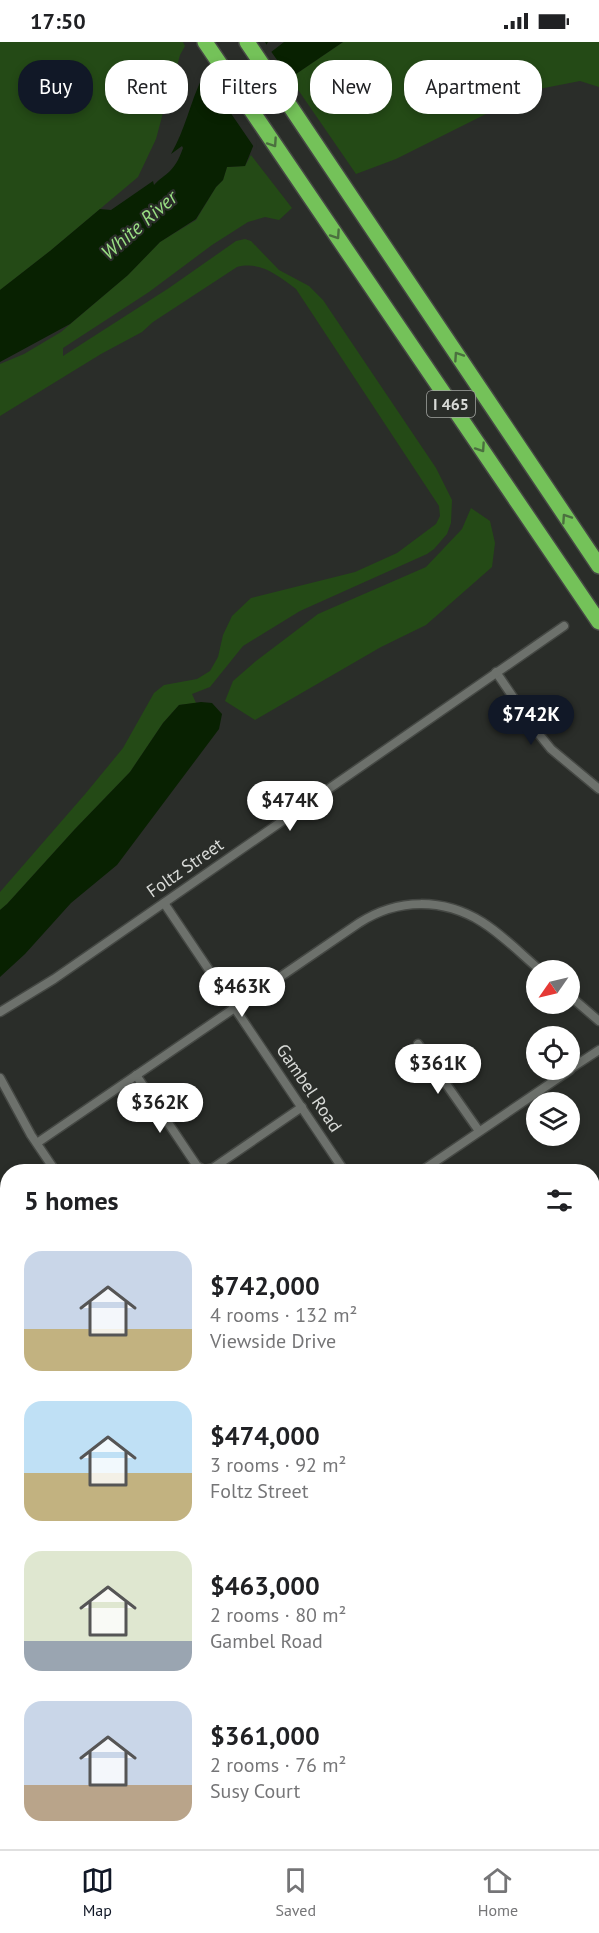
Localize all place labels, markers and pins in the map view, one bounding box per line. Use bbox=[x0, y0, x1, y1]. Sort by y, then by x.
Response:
pin: $742K bbox=[489, 695, 573, 746]
pin: $474K bbox=[248, 781, 332, 832]
pin: $463K bbox=[200, 967, 284, 1018]
pin: $361K bbox=[396, 1044, 480, 1095]
pin: $362K bbox=[118, 1083, 202, 1134]

